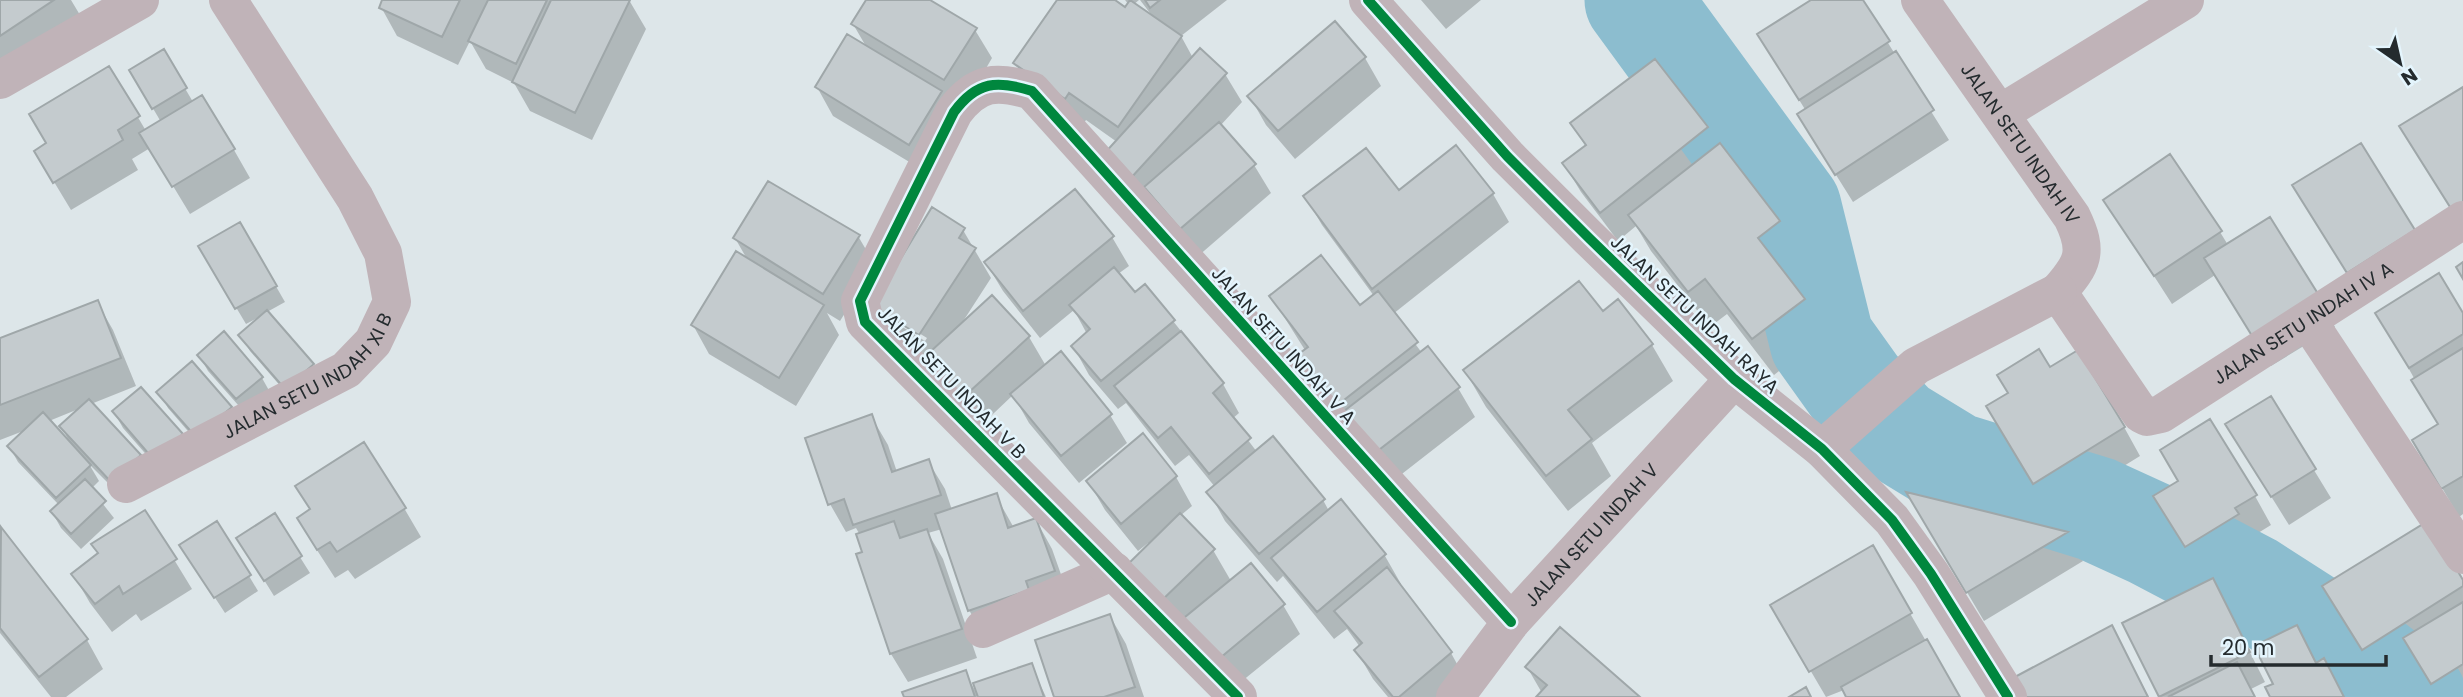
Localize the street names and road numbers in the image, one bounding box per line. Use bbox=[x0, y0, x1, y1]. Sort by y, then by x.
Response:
street label: JALAN SETU INDAH IV bbox=[1954, 57, 2086, 230]
street label: JALAN SETU INDAH RAYA bbox=[1604, 229, 1785, 400]
street label: JALAN SETU INDAH IV A bbox=[2208, 255, 2399, 391]
street label: JALAN SETU INDAH V A bbox=[1205, 260, 1362, 431]
street label: JALAN SETU INDAH V B bbox=[871, 300, 1032, 465]
street label: JALAN SETU INDAH XI B bbox=[218, 308, 399, 446]
street label: JALAN SETU INDAH V bbox=[1518, 457, 1665, 613]

